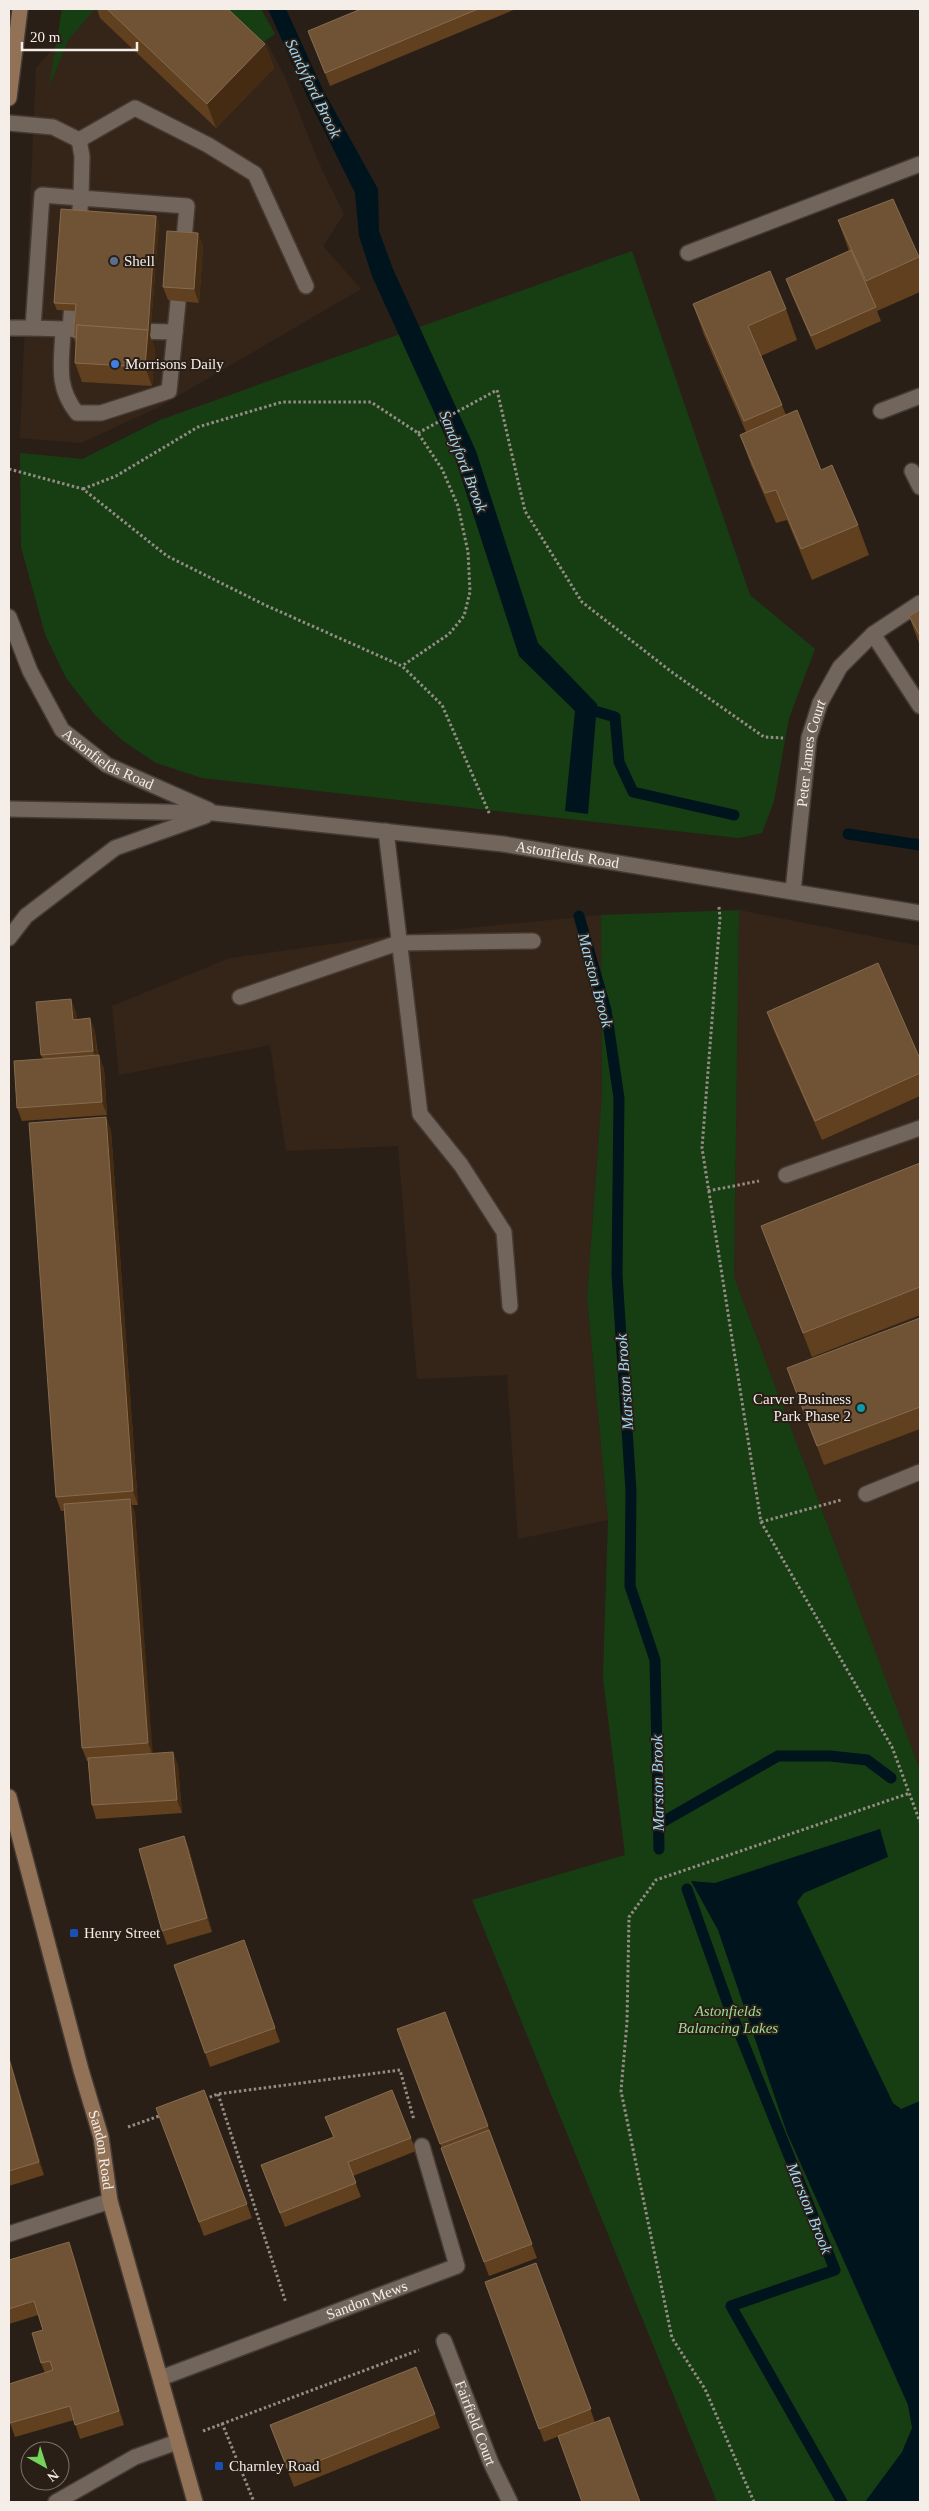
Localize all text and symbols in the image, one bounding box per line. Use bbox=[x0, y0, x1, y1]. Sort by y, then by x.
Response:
scale bar bbox=[22, 20, 138, 52]
text: 20 m bbox=[30, 29, 61, 45]
water label: Sandyford Brook bbox=[281, 36, 345, 142]
place label: Shell bbox=[124, 253, 155, 269]
marker: Shell bbox=[108, 255, 120, 267]
place label: Morrisons Daily bbox=[125, 356, 224, 372]
marker: Morrisons Daily bbox=[109, 358, 121, 370]
water label: Sandyford Brook bbox=[435, 408, 491, 516]
street label: Peter James Court bbox=[794, 696, 829, 808]
street label: Astonfields Road bbox=[59, 725, 157, 793]
street label: Astonfields Road bbox=[514, 838, 621, 871]
water label: Marston Brook bbox=[575, 930, 616, 1030]
water label: Marston Brook bbox=[613, 1332, 636, 1432]
place label: Carver Business Park Phase 2 bbox=[753, 1391, 851, 1424]
marker: Carver Business Park Phase 2 bbox=[855, 1402, 867, 1414]
water label: Marston Brook bbox=[648, 1734, 667, 1832]
place label: Henry Street bbox=[84, 1925, 161, 1941]
marker: Henry Street bbox=[68, 1927, 80, 1939]
park label: Astonfields Balancing Lakes bbox=[678, 2003, 778, 2036]
street label: Sandon Road bbox=[85, 2108, 116, 2191]
water label: Marston Brook bbox=[783, 2159, 836, 2257]
street label: Sandon Mews bbox=[324, 2277, 410, 2323]
street label: Fairfield Court bbox=[452, 2378, 500, 2469]
north arrow bbox=[20, 2441, 70, 2491]
place label: Charnley Road bbox=[229, 2458, 320, 2474]
marker: Charnley Road bbox=[213, 2460, 225, 2472]
text: N bbox=[44, 2467, 62, 2485]

